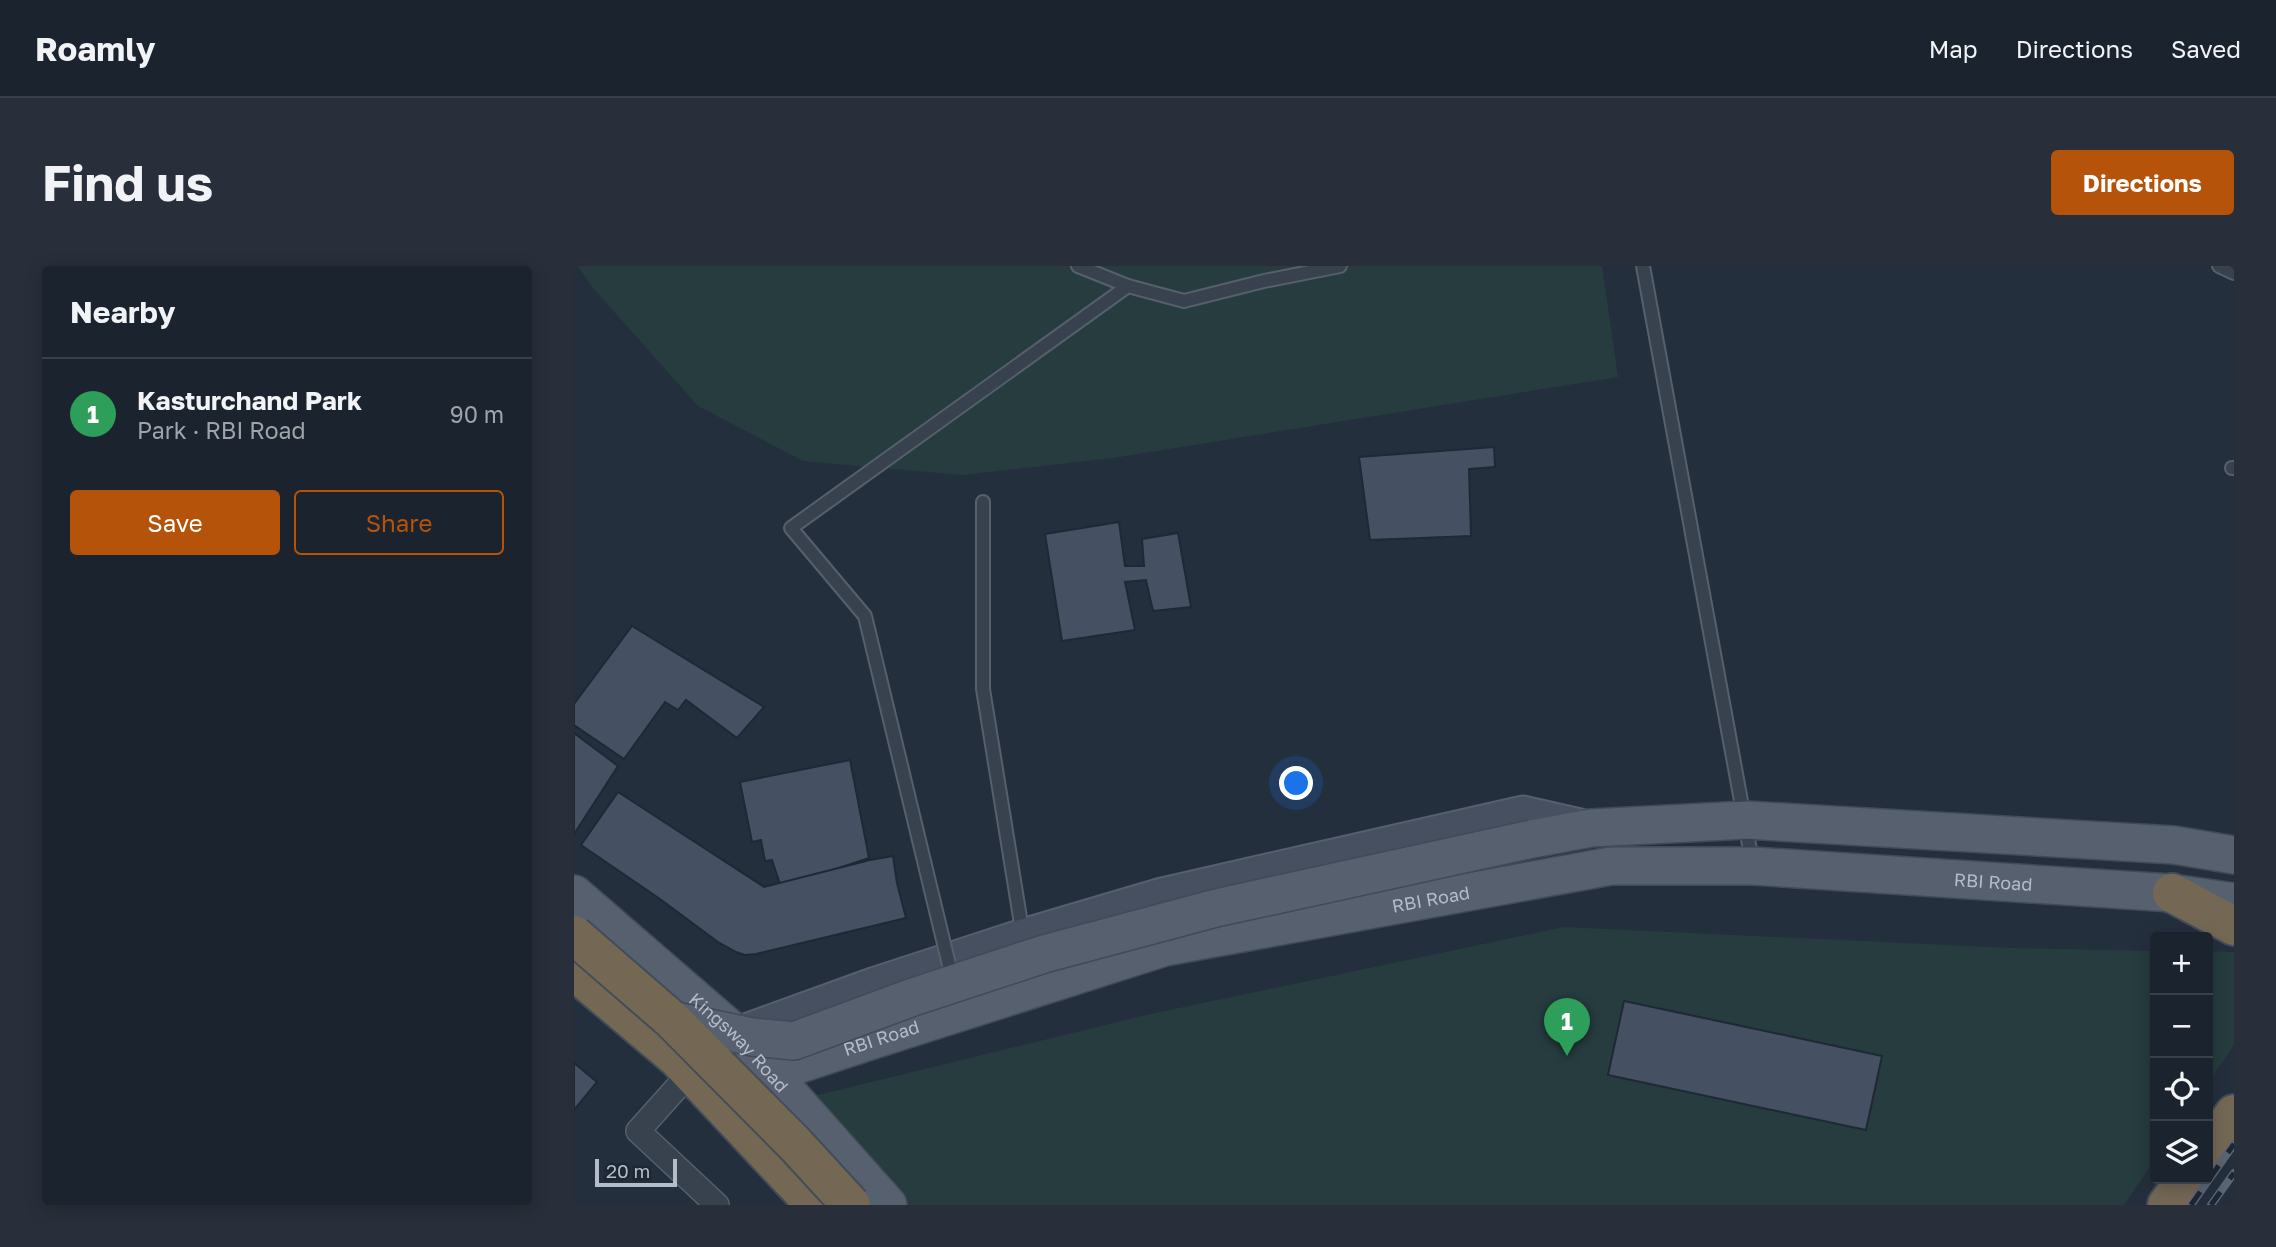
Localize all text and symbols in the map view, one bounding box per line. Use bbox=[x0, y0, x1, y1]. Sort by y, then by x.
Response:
text: Roamly bbox=[35, 29, 155, 68]
text: Map bbox=[1929, 34, 1978, 63]
text: Directions bbox=[2016, 34, 2133, 63]
text: Saved bbox=[2171, 34, 2241, 63]
button: Directions bbox=[2051, 150, 2234, 215]
text: Find us bbox=[42, 153, 213, 212]
text: Nearby bbox=[70, 294, 175, 330]
text: Kasturchand Park bbox=[137, 385, 362, 416]
text: 1 bbox=[87, 400, 99, 428]
text: 90 m bbox=[450, 400, 504, 428]
text: Park · RBI Road bbox=[137, 416, 306, 444]
button: Save bbox=[70, 490, 280, 555]
button: Share bbox=[294, 490, 504, 555]
your location bbox=[1279, 766, 1313, 800]
street label: RBI Road bbox=[1953, 868, 2033, 895]
street label: RBI Road bbox=[1390, 881, 1471, 917]
map controls bbox=[2150, 932, 2213, 1184]
button: + bbox=[2150, 932, 2213, 995]
street label: Kingsway Road bbox=[685, 988, 793, 1096]
button: − bbox=[2150, 995, 2213, 1058]
pin: 1 bbox=[1544, 998, 1590, 1056]
street label: RBI Road bbox=[840, 1015, 922, 1060]
button: locate bbox=[2150, 1058, 2213, 1121]
button: layers bbox=[2150, 1121, 2213, 1184]
scale bar bbox=[595, 1156, 677, 1188]
text: 20 m bbox=[606, 1159, 650, 1182]

